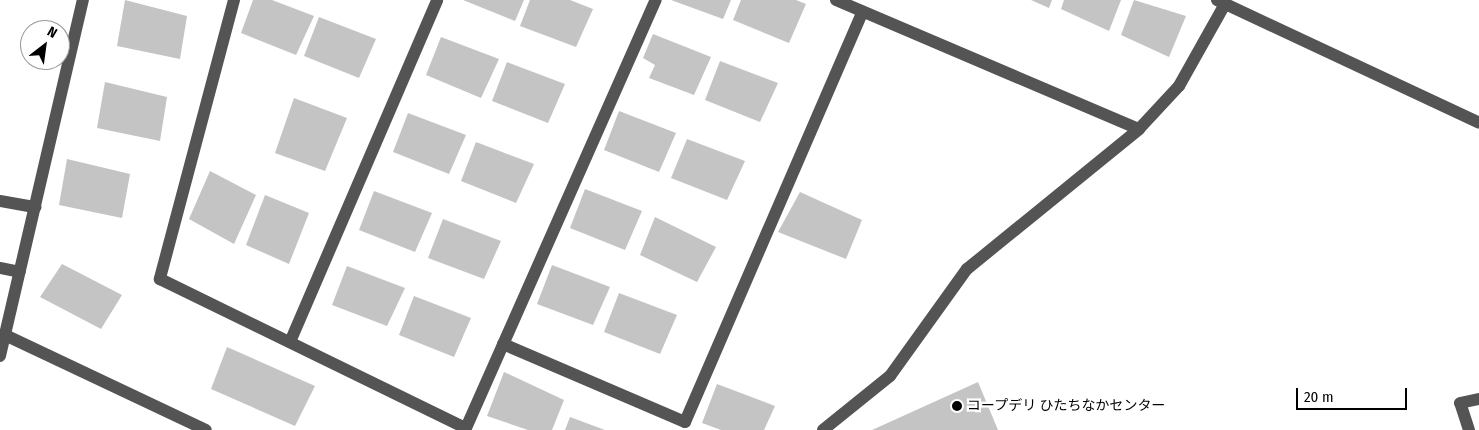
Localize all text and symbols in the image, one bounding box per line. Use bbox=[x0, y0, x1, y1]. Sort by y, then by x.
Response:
north arrow bbox=[20, 20, 70, 70]
text: N bbox=[44, 23, 60, 42]
scale bar bbox=[1299, 378, 1410, 410]
text: 20 m bbox=[1304, 388, 1334, 406]
place label: コープデリ ひたちなかセンター bbox=[967, 398, 1166, 414]
marker: コープデリ ひたちなかセンター bbox=[951, 400, 963, 412]

